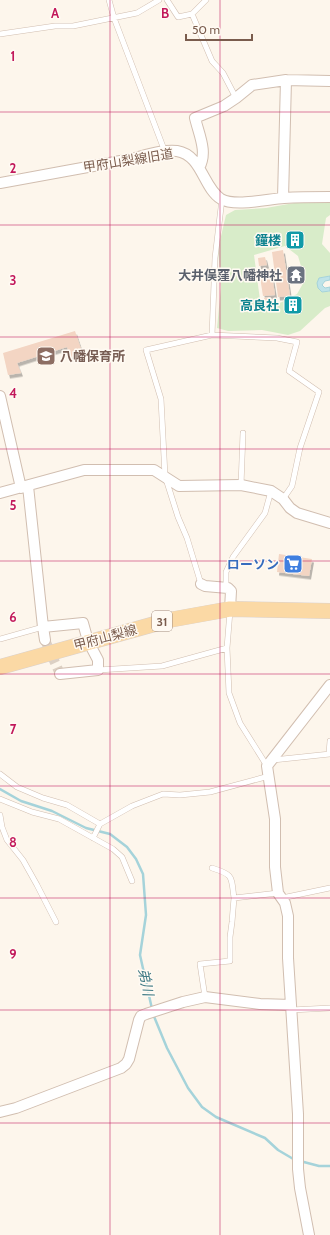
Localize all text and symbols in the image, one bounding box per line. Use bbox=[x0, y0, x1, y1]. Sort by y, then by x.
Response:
text: A bbox=[51, 5, 60, 21]
text: B bbox=[161, 5, 169, 21]
scale bar bbox=[186, 16, 252, 42]
text: 50 m bbox=[192, 22, 220, 37]
text: 1 bbox=[11, 48, 15, 64]
street label: 甲府山梨線旧道 bbox=[82, 145, 174, 175]
text: 2 bbox=[10, 160, 17, 176]
building icon: 鐘楼 bbox=[284, 229, 306, 251]
place label: 鐘楼 bbox=[255, 232, 281, 248]
temple icon: 大井俣窪八幡神社 bbox=[285, 264, 307, 286]
place label: 大井俣窪八幡神社 bbox=[178, 267, 282, 283]
text: 3 bbox=[9, 272, 17, 288]
building icon: 高良社 bbox=[282, 294, 304, 316]
place label: 高良社 bbox=[240, 297, 279, 313]
school or university icon: 八幡保育所 bbox=[35, 345, 57, 367]
place label: 八幡保育所 bbox=[60, 348, 125, 364]
text: 4 bbox=[9, 385, 17, 401]
text: 5 bbox=[10, 497, 17, 513]
supermarket icon: ローソン bbox=[282, 553, 304, 575]
place label: ローソン bbox=[227, 556, 279, 572]
text: 6 bbox=[9, 609, 17, 625]
road number: 31 bbox=[152, 611, 172, 631]
street label: 甲府山梨線 bbox=[72, 621, 138, 653]
text: 7 bbox=[10, 721, 17, 737]
text: 8 bbox=[9, 834, 17, 850]
text: 9 bbox=[9, 946, 17, 962]
water label: 弟川 bbox=[134, 966, 158, 1000]

